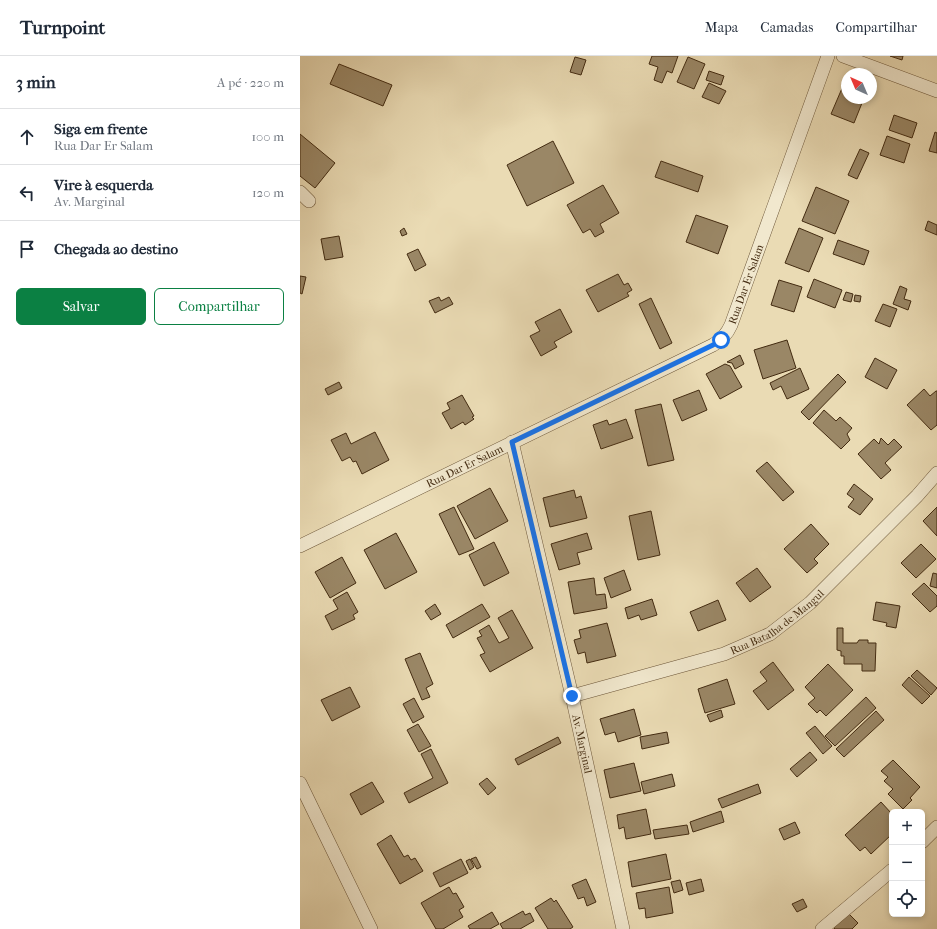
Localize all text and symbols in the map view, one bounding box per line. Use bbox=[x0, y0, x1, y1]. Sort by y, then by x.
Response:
text: Turnpoint bbox=[20, 17, 105, 39]
text: Mapa bbox=[705, 19, 738, 36]
text: Camadas bbox=[760, 19, 814, 36]
text: Compartilhar bbox=[836, 19, 917, 36]
north arrow bbox=[841, 68, 877, 104]
text: 3 min bbox=[16, 72, 56, 92]
text: A pé · 220 m bbox=[217, 75, 284, 90]
text: Siga em frente bbox=[54, 120, 147, 138]
icon: ahead bbox=[16, 126, 38, 148]
text: 100 m bbox=[251, 129, 284, 144]
text: Rua Dar Er Salam bbox=[54, 138, 153, 153]
text: Vire à esquerda bbox=[54, 176, 153, 194]
icon: left bbox=[16, 182, 38, 204]
text: 120 m bbox=[252, 185, 284, 200]
text: Av. Marginal bbox=[54, 194, 125, 209]
icon: arrive bbox=[16, 238, 38, 260]
text: Chegada ao destino bbox=[54, 240, 178, 258]
street label: Rua Dar Er Salam bbox=[726, 242, 767, 326]
button: Salvar bbox=[16, 288, 146, 325]
button: Compartilhar bbox=[154, 288, 284, 325]
route start bbox=[712, 331, 730, 349]
street label: Rua Dar Er Salam bbox=[424, 442, 506, 491]
street label: Rua Batalha de Mangul bbox=[728, 587, 827, 658]
route end bbox=[563, 687, 581, 705]
street label: Av. Marginal bbox=[569, 712, 595, 775]
map controls bbox=[889, 809, 925, 917]
button: + bbox=[889, 809, 925, 845]
button: − bbox=[889, 845, 925, 881]
button: locate bbox=[889, 881, 925, 917]

